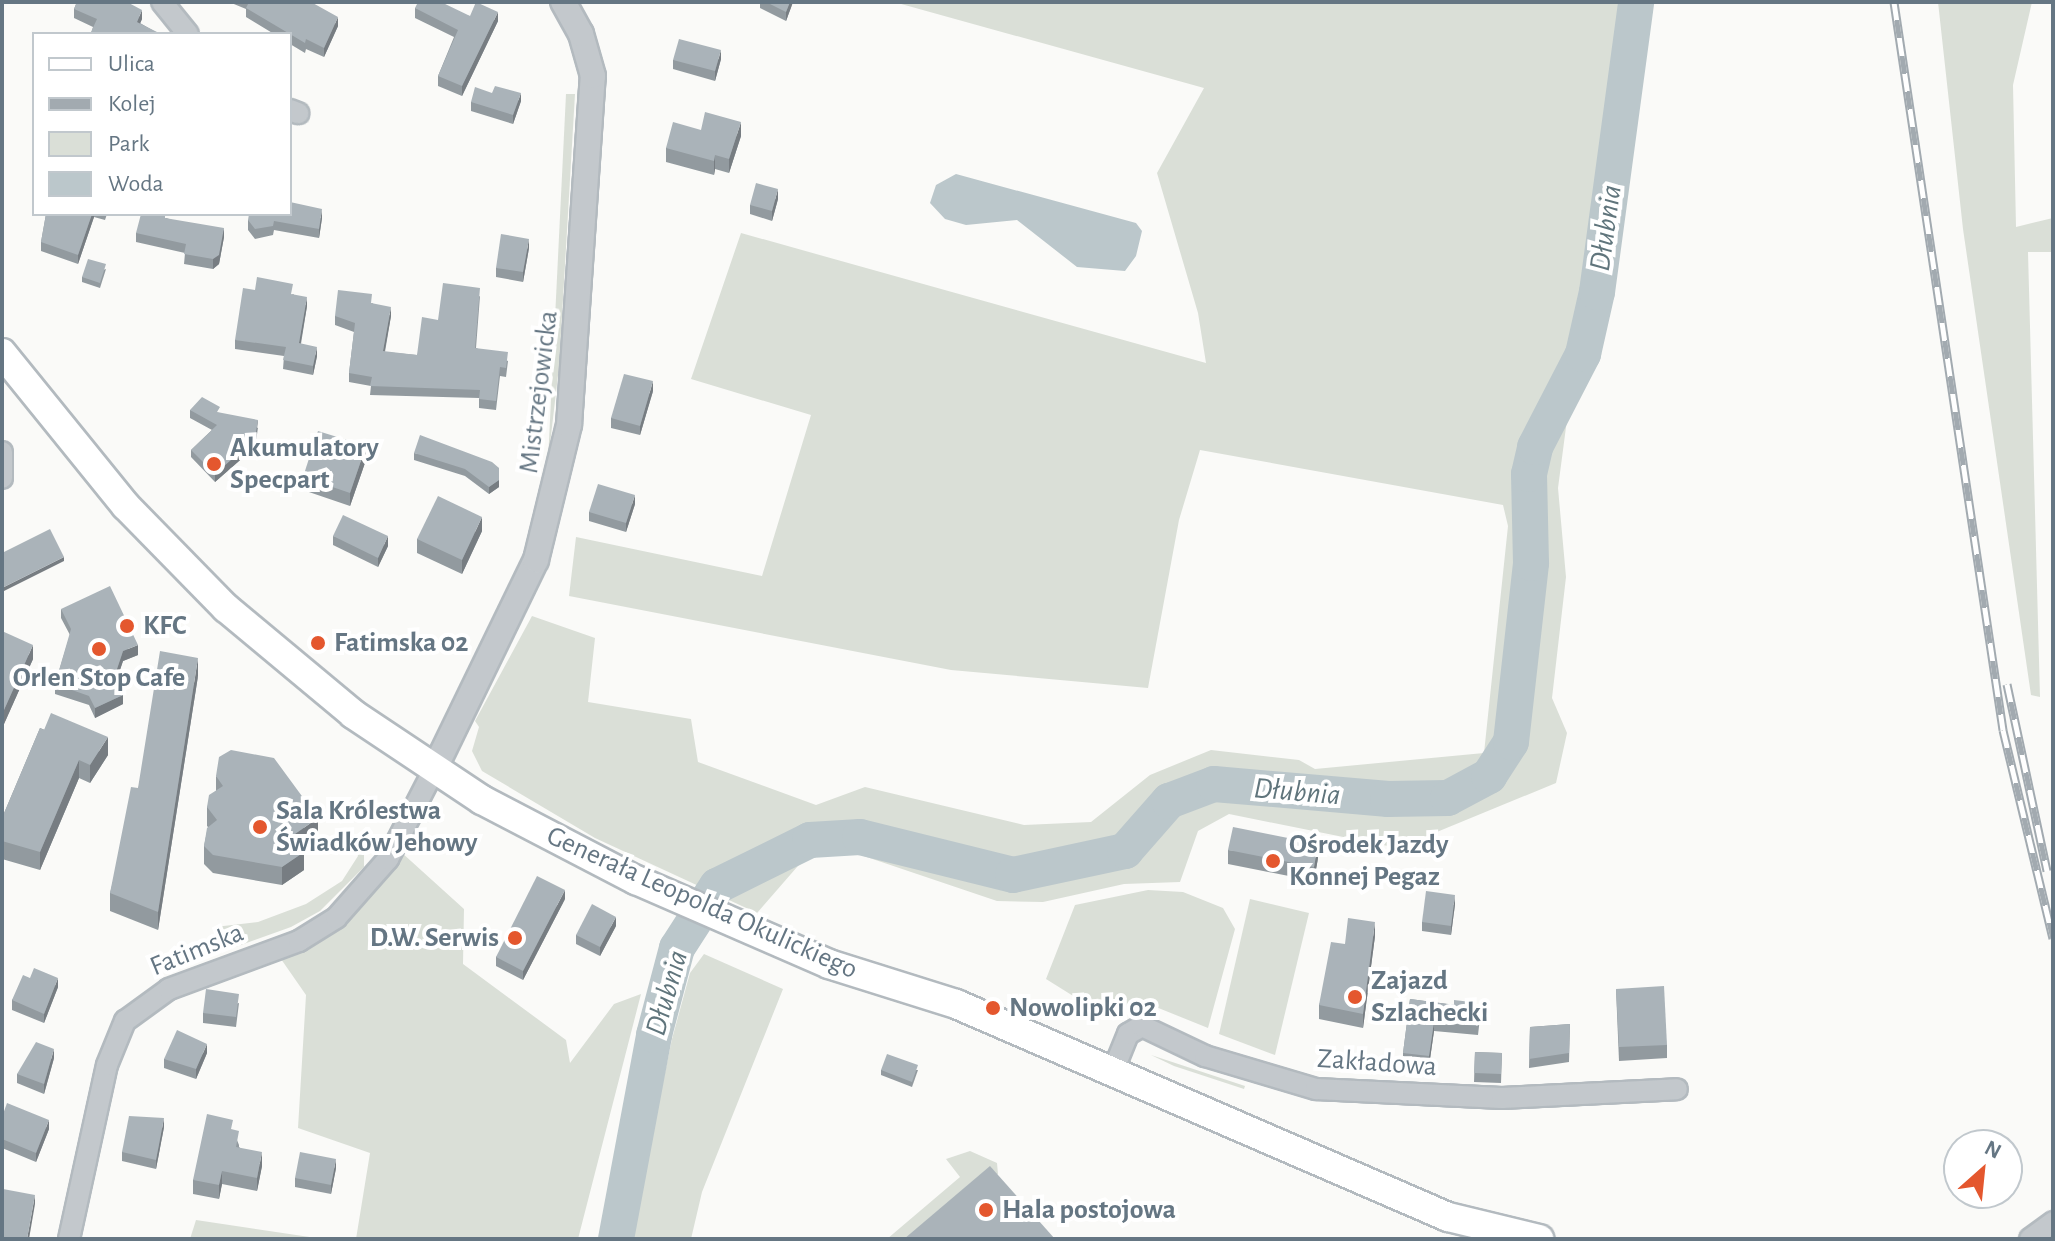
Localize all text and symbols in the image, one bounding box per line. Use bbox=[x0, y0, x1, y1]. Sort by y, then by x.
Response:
legend bbox=[32, 32, 292, 216]
text: Ulica bbox=[108, 52, 155, 76]
text: Kolej bbox=[108, 92, 156, 116]
text: Park bbox=[108, 132, 149, 156]
text: Woda bbox=[108, 172, 164, 196]
water label: Dłubnia bbox=[1582, 182, 1630, 274]
street label: Mistrzejowicka bbox=[512, 309, 566, 475]
place label: Akumulatory Specpart bbox=[230, 431, 379, 497]
marker: Akumulatory Specpart bbox=[205, 455, 223, 473]
place label: KFC bbox=[143, 609, 187, 643]
marker: KFC bbox=[118, 617, 136, 635]
place label: Fatimska 02 bbox=[334, 626, 469, 660]
marker: Fatimska 02 bbox=[309, 634, 327, 652]
marker: Orlen Stop Cafe bbox=[90, 640, 108, 658]
place label: Orlen Stop Cafe bbox=[13, 661, 185, 695]
water label: Dłubnia bbox=[1252, 770, 1342, 814]
place label: Sala Królestwa Świadków Jehowy bbox=[276, 794, 478, 860]
marker: Sala Królestwa Świadków Jehowy bbox=[251, 818, 269, 836]
street label: Generała Leopolda Okulickiego bbox=[541, 819, 863, 987]
place label: Ośrodek Jazdy Konnej Pegaz bbox=[1289, 828, 1449, 894]
marker: Ośrodek Jazdy Konnej Pegaz bbox=[1264, 852, 1282, 870]
street label: Fatimska bbox=[145, 916, 249, 984]
place label: D.W. Serwis bbox=[370, 921, 499, 955]
marker: D.W. Serwis bbox=[506, 929, 524, 947]
water label: Dłubnia bbox=[638, 946, 696, 1040]
place label: Zajazd Szlachecki bbox=[1371, 964, 1488, 1030]
marker: Zajazd Szlachecki bbox=[1346, 988, 1364, 1006]
place label: Nowolipki 02 bbox=[1009, 991, 1157, 1025]
marker: Nowolipki 02 bbox=[984, 999, 1002, 1017]
street label: Zakładowa bbox=[1316, 1042, 1438, 1084]
north arrow bbox=[1943, 1129, 2023, 1209]
text: N bbox=[1981, 1136, 2005, 1163]
place label: Hala postojowa bbox=[1002, 1193, 1176, 1227]
marker: Hala postojowa bbox=[977, 1201, 995, 1219]

